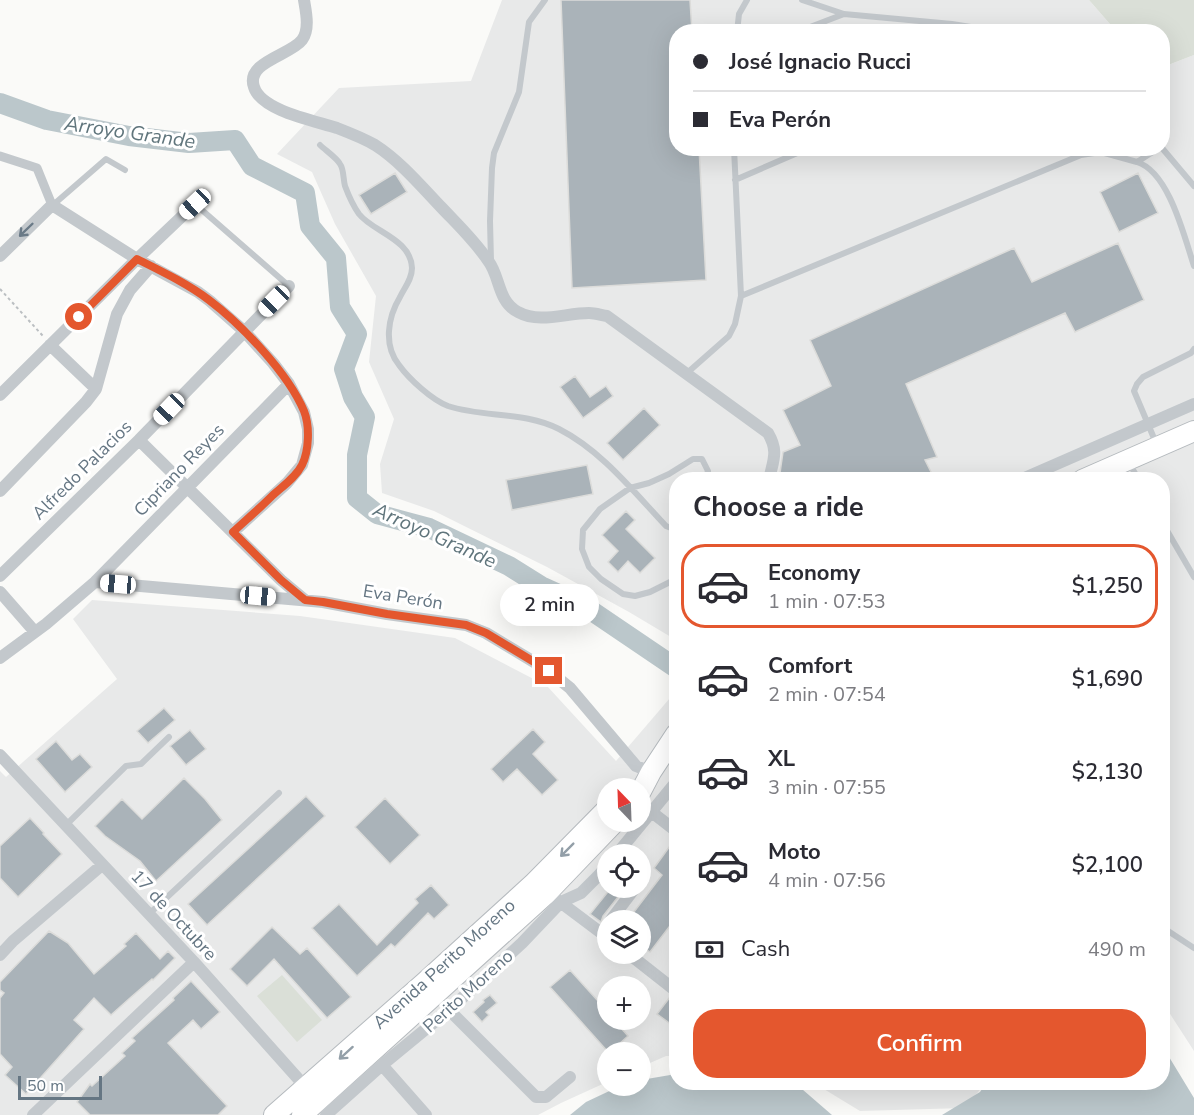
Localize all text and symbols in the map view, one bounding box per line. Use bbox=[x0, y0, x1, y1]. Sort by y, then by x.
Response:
text: José Ignacio Rucci bbox=[729, 47, 911, 77]
text: Eva Perón bbox=[729, 105, 831, 135]
water label: Arroyo Grande bbox=[62, 110, 198, 155]
car bbox=[176, 185, 214, 223]
one-way arrow bbox=[19, 223, 34, 238]
car bbox=[255, 282, 293, 320]
route start bbox=[65, 303, 92, 330]
car bbox=[150, 390, 188, 428]
street label: Alfredo Palacios bbox=[27, 415, 137, 525]
street label: Cipriano Reyes bbox=[129, 418, 229, 522]
text: Choose a ride bbox=[693, 489, 864, 526]
water label: Arroyo Grande bbox=[368, 496, 501, 575]
text: Economy bbox=[768, 558, 860, 588]
icon: car bbox=[696, 559, 750, 613]
text: $1,250 bbox=[1072, 571, 1143, 601]
car bbox=[99, 573, 137, 595]
street label: Eva Perón bbox=[361, 579, 445, 615]
callout: 2 min bbox=[500, 584, 598, 626]
car bbox=[239, 585, 277, 607]
text: 1 min · 07:53 bbox=[768, 588, 886, 615]
text: 2 min bbox=[524, 591, 575, 618]
text: Comfort bbox=[768, 651, 852, 681]
icon: car bbox=[696, 652, 750, 706]
route end bbox=[535, 657, 562, 684]
text: $1,690 bbox=[1072, 664, 1143, 694]
text: 2 min · 07:54 bbox=[768, 681, 886, 708]
text: XL bbox=[768, 744, 795, 774]
icon: car bbox=[696, 745, 750, 799]
text: $2,130 bbox=[1072, 757, 1143, 787]
text: 3 min · 07:55 bbox=[768, 774, 886, 801]
north arrow bbox=[597, 778, 651, 832]
map controls bbox=[597, 778, 651, 1096]
text: Moto bbox=[768, 837, 821, 867]
icon: car bbox=[696, 838, 750, 892]
one-way arrow bbox=[560, 842, 574, 857]
button: locate bbox=[597, 844, 651, 898]
text: $2,100 bbox=[1072, 850, 1143, 880]
street label: 17 de Octubre bbox=[126, 864, 222, 966]
text: 4 min · 07:56 bbox=[768, 867, 886, 894]
street label: Avenida Perito Moreno bbox=[368, 894, 520, 1034]
button: layers bbox=[597, 910, 651, 964]
icon: cash bbox=[693, 933, 726, 966]
text: Cash bbox=[741, 934, 790, 964]
text: 490 m bbox=[1088, 936, 1146, 963]
street label: Perito Moreno bbox=[419, 945, 517, 1037]
button: + bbox=[597, 976, 651, 1030]
button: Confirm bbox=[693, 1009, 1146, 1078]
button: − bbox=[597, 1042, 651, 1096]
one-way arrow bbox=[339, 1046, 354, 1060]
scale bar bbox=[18, 1073, 102, 1100]
text: 50 m bbox=[27, 1075, 64, 1097]

